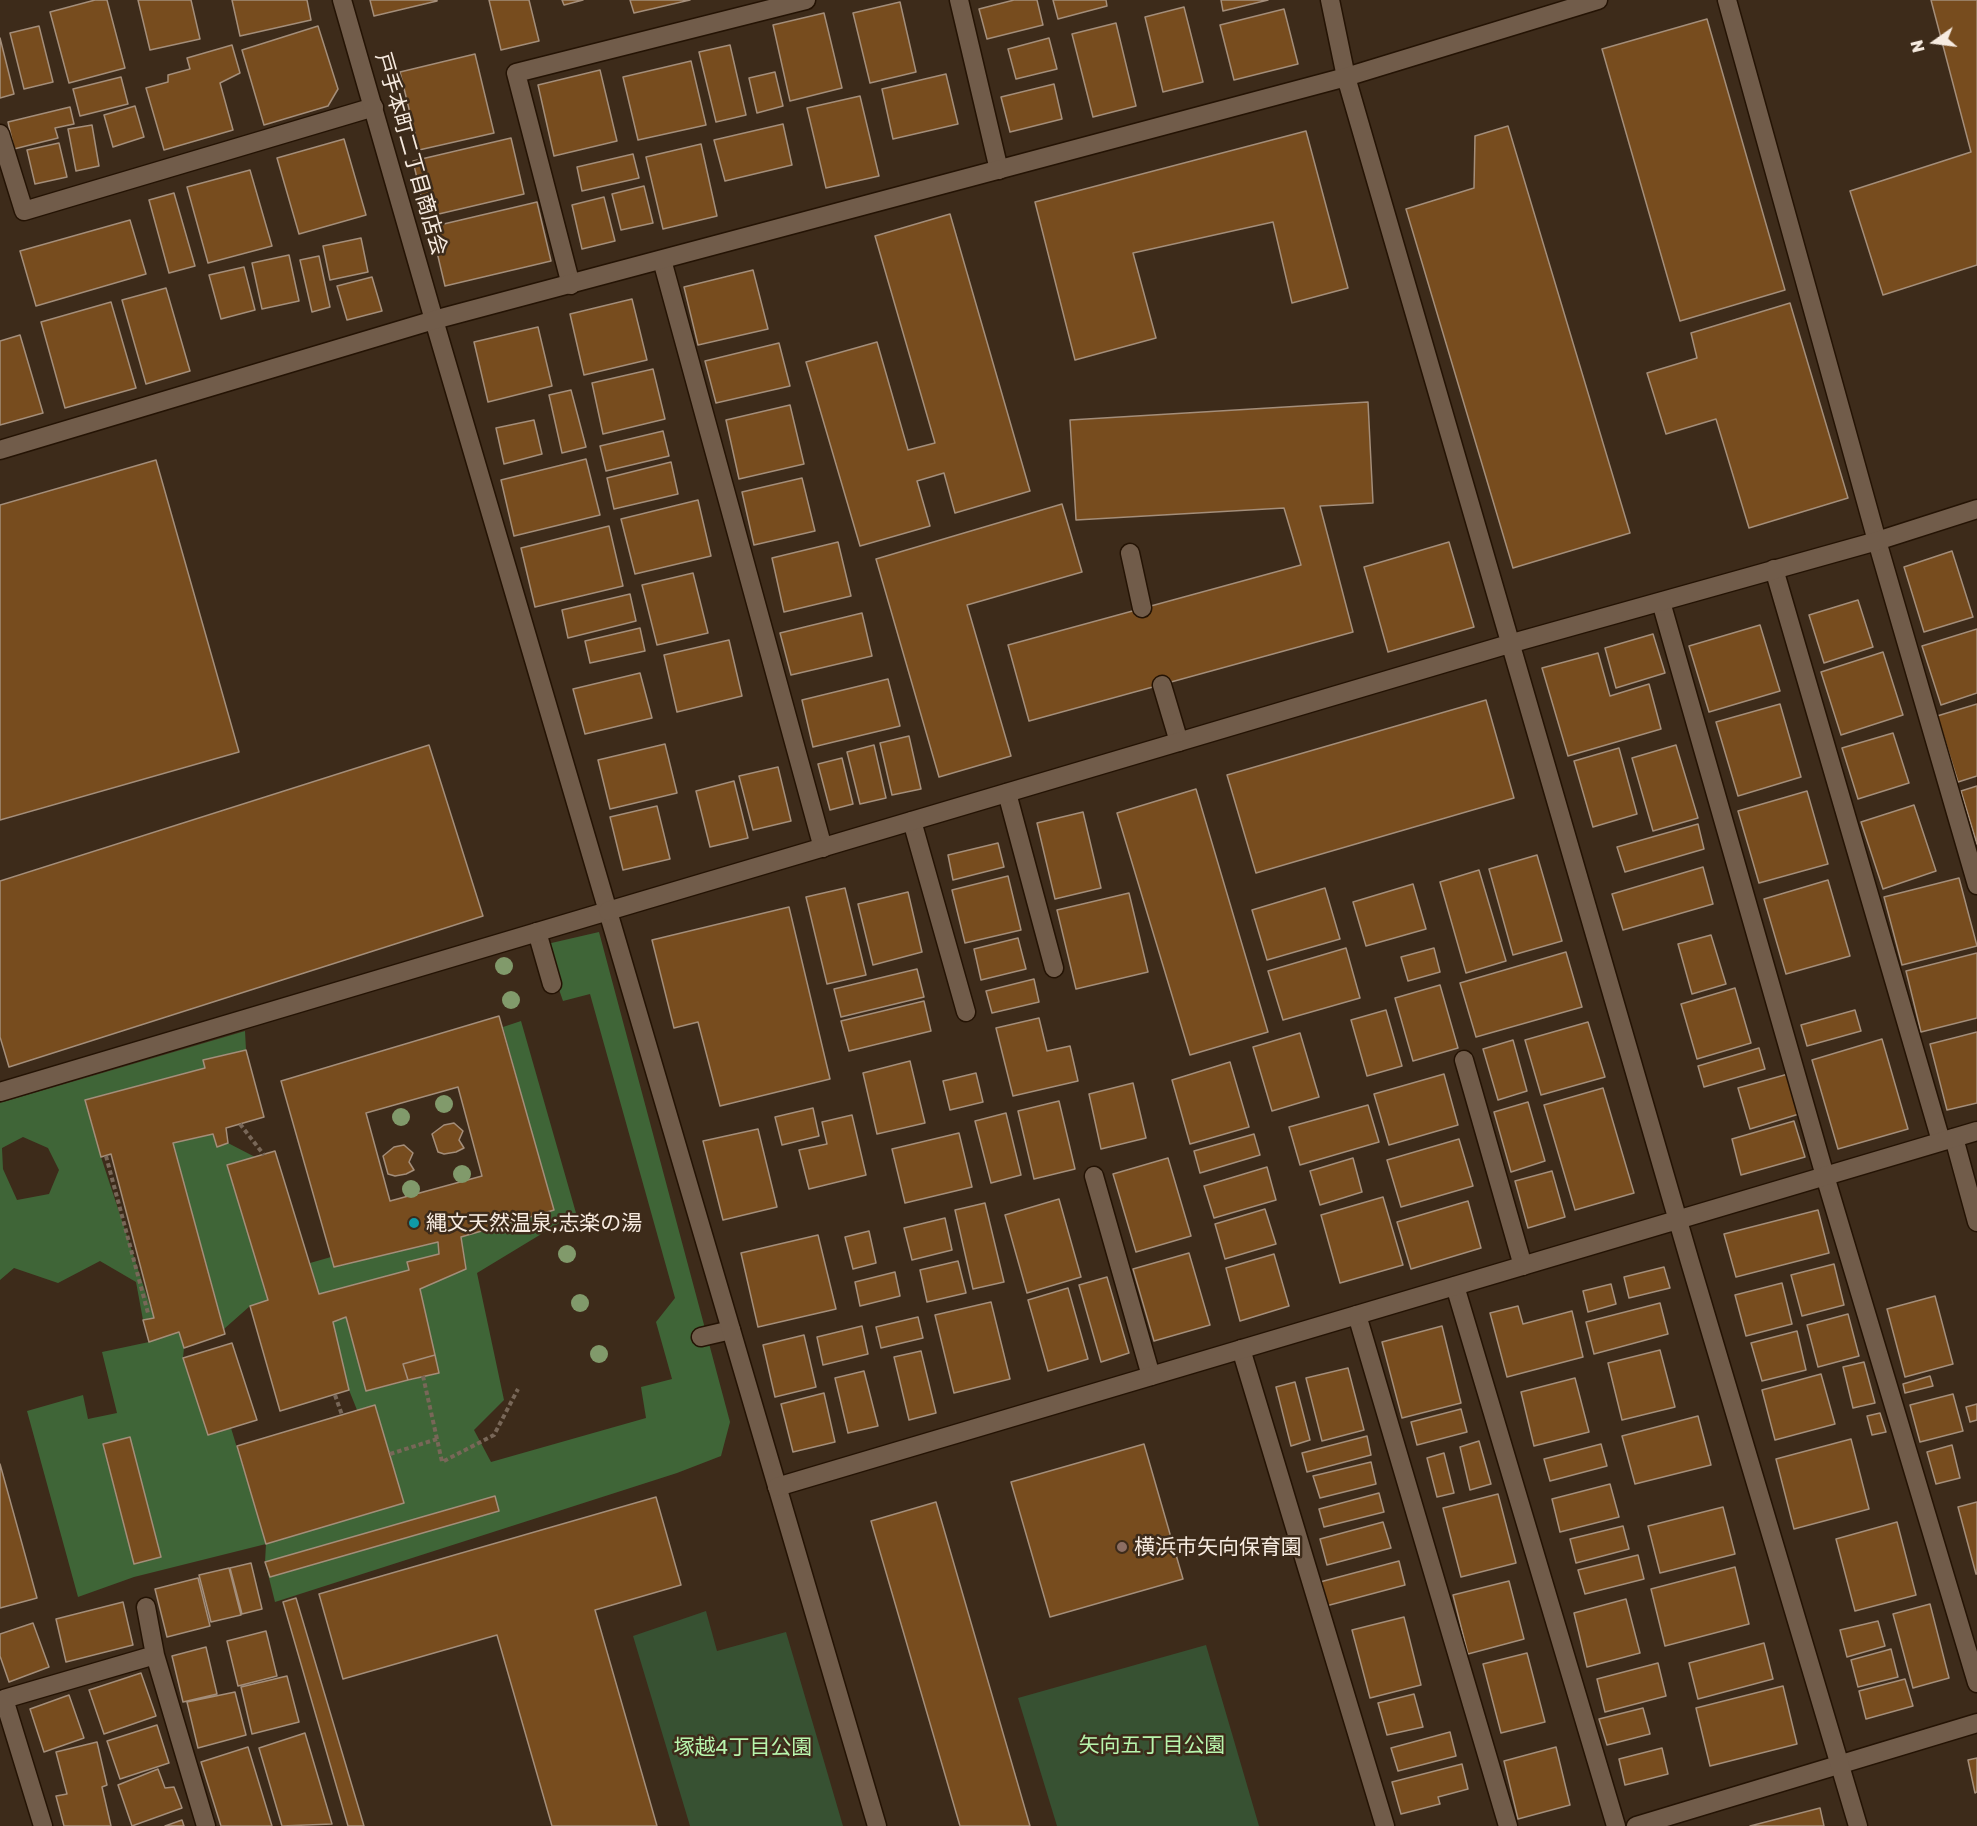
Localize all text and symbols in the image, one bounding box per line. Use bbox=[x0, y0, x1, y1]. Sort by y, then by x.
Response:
north arrow bbox=[1905, 12, 1965, 72]
text: N bbox=[1906, 38, 1929, 55]
street label: 戸手本町二丁目商店会 bbox=[370, 50, 452, 258]
place label: 縄文天然温泉;志楽の湯 bbox=[426, 1210, 642, 1236]
marker: 縄文天然温泉;志楽の湯 bbox=[407, 1216, 421, 1230]
place label: 横浜市矢向保育園 bbox=[1134, 1534, 1302, 1560]
marker: 横浜市矢向保育園 bbox=[1115, 1540, 1129, 1554]
park label: 矢向五丁目公園 bbox=[1079, 1732, 1225, 1758]
park label: 塚越4丁目公園 bbox=[674, 1734, 812, 1760]

